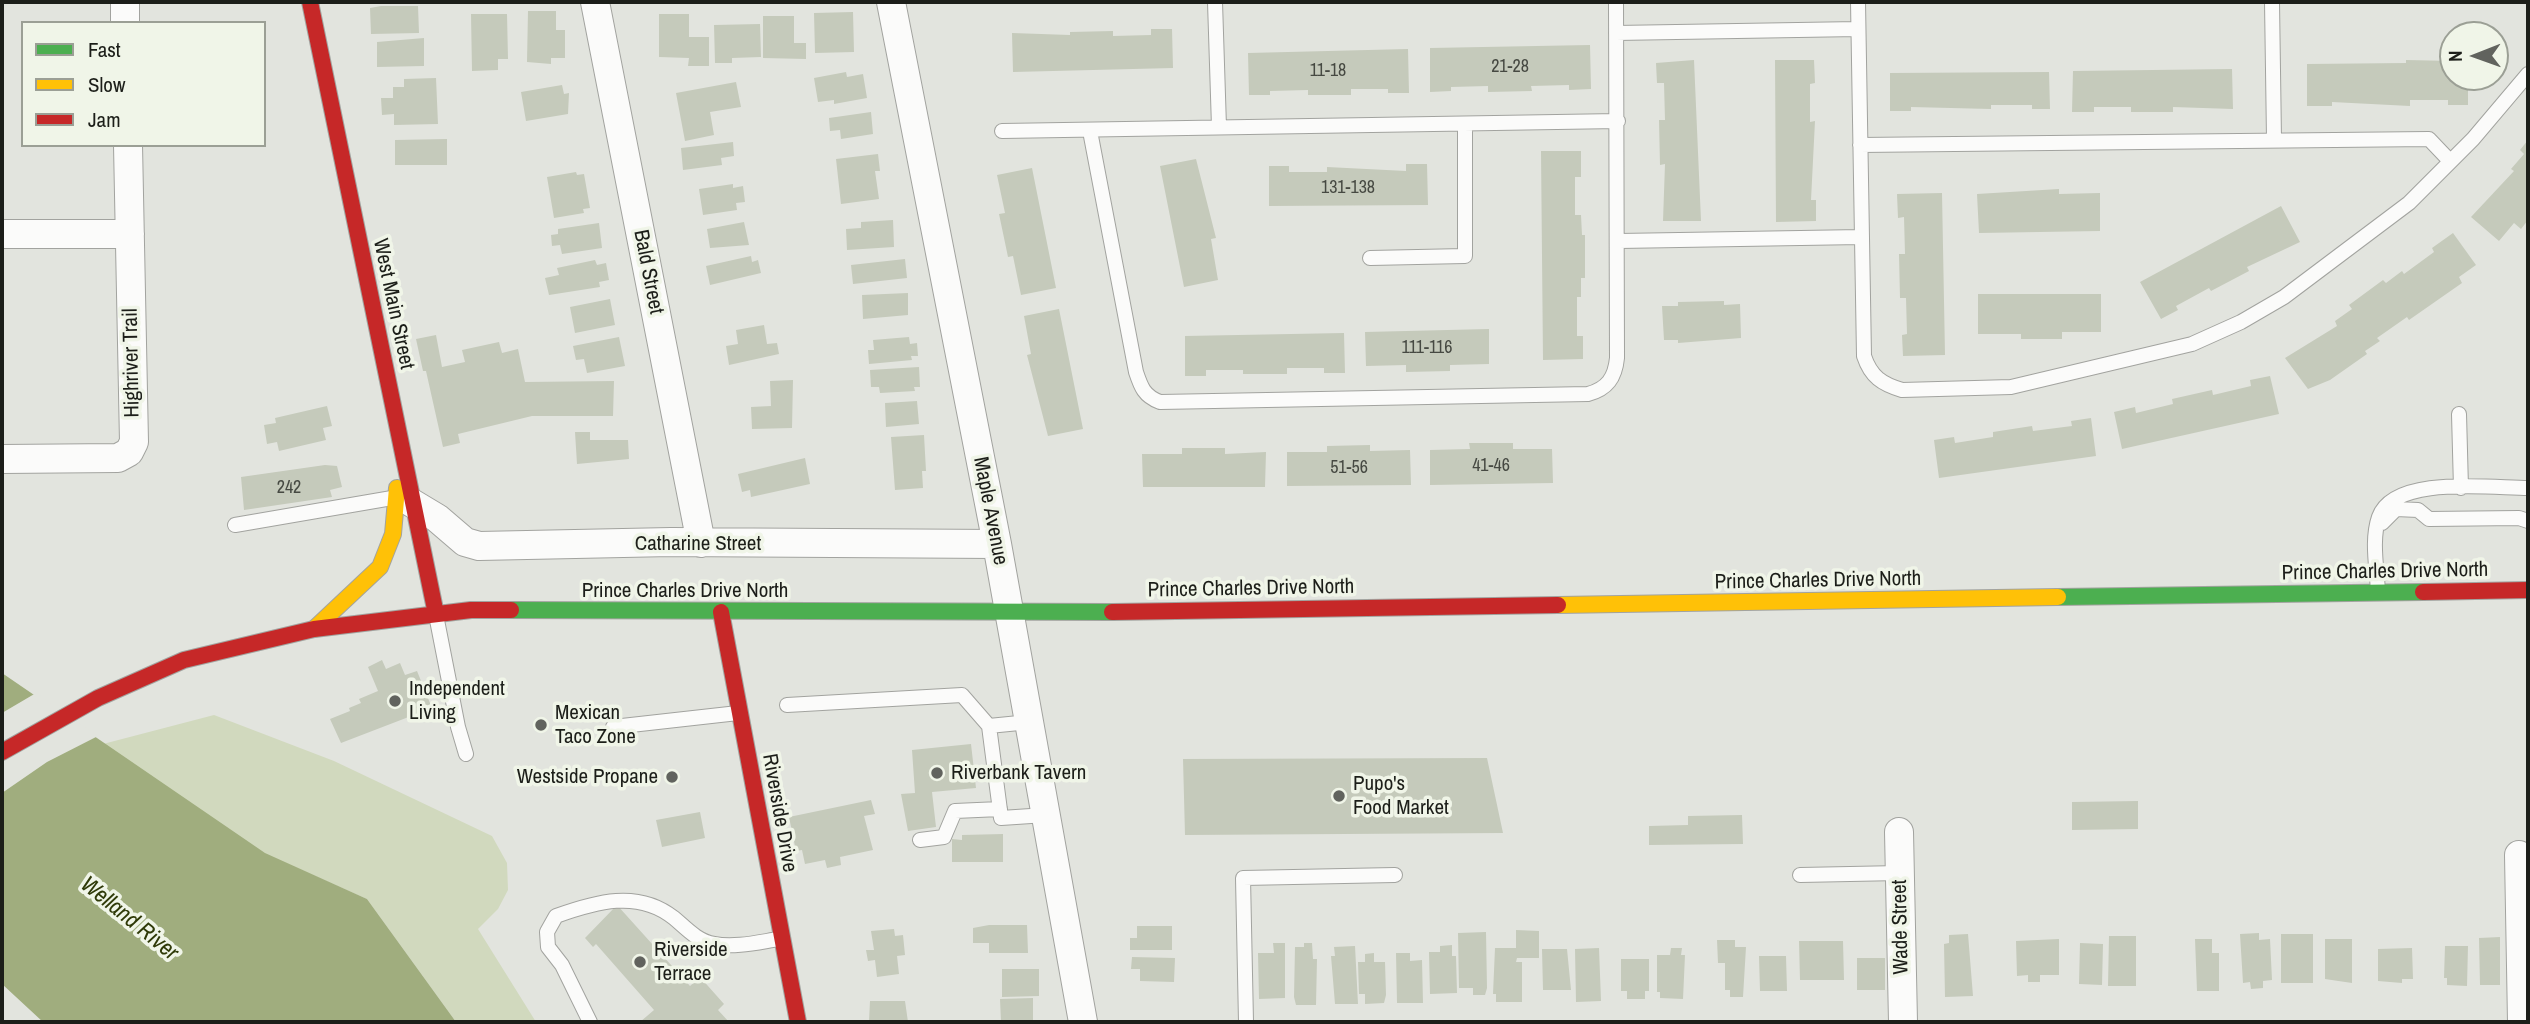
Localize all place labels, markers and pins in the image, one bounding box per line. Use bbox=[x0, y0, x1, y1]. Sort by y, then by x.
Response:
place label: Independent Living bbox=[409, 676, 505, 726]
marker: Independent Living bbox=[387, 693, 403, 709]
place label: Mexican Taco Zone bbox=[555, 700, 636, 750]
marker: Mexican Taco Zone bbox=[533, 717, 549, 733]
place label: Riverbank Tavern bbox=[951, 760, 1086, 786]
place label: Westside Propane bbox=[517, 764, 658, 790]
marker: Riverbank Tavern bbox=[929, 765, 945, 781]
marker: Westside Propane bbox=[664, 769, 680, 785]
place label: Pupo's Food Market bbox=[1353, 771, 1449, 821]
marker: Pupo's Food Market bbox=[1331, 788, 1347, 804]
place label: Riverside Terrace bbox=[654, 937, 728, 987]
marker: Riverside Terrace bbox=[632, 954, 648, 970]

